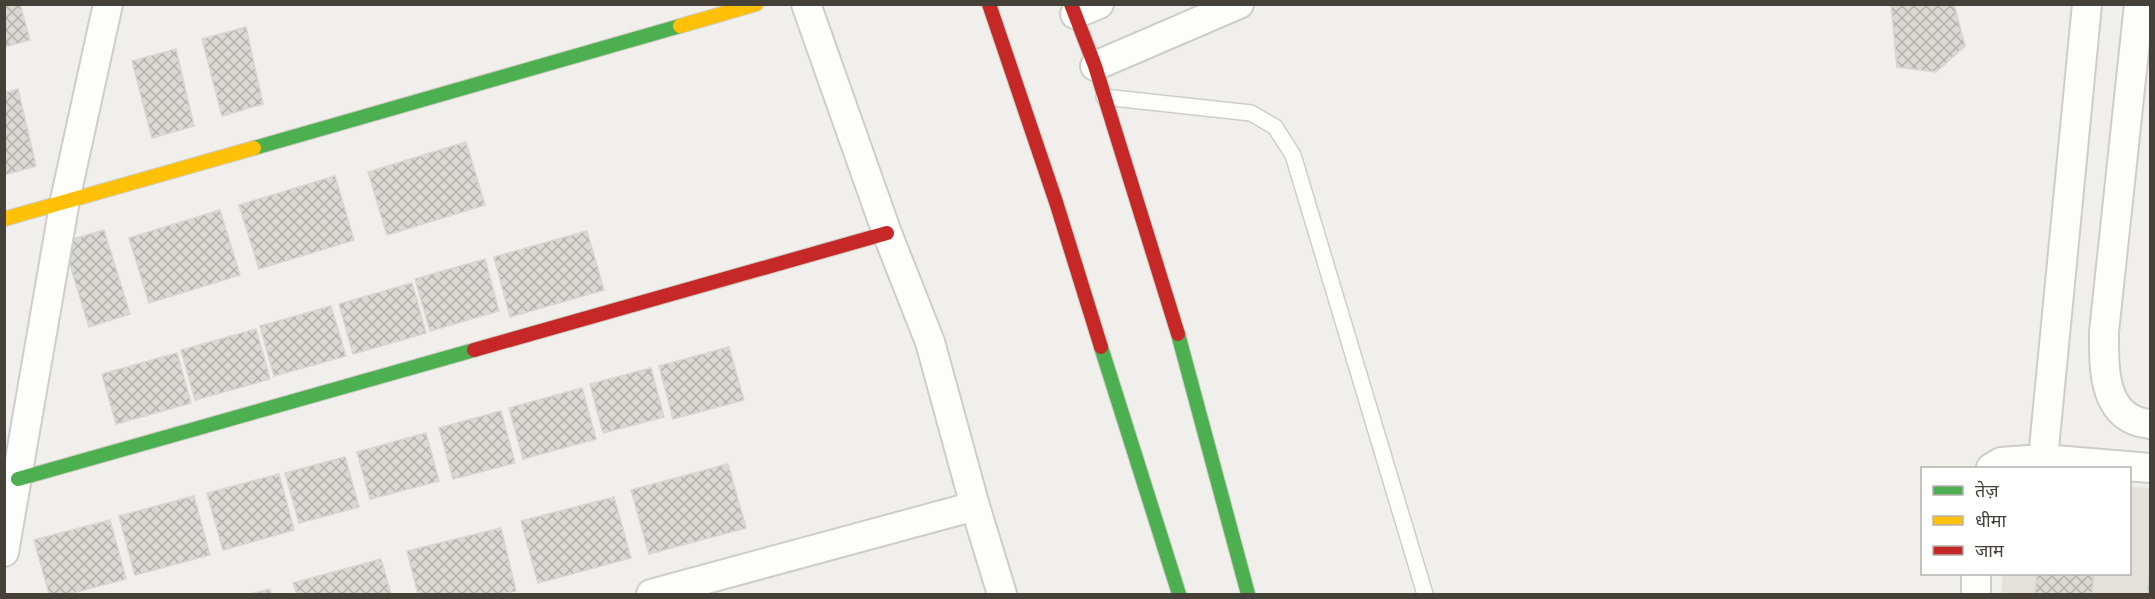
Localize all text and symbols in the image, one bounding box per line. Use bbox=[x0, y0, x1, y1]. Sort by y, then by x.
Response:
legend bbox=[1921, 467, 2131, 575]
text: तेज़ bbox=[1975, 479, 1999, 502]
text: धीमा bbox=[1975, 509, 2006, 532]
text: जाम bbox=[1975, 539, 2005, 562]

